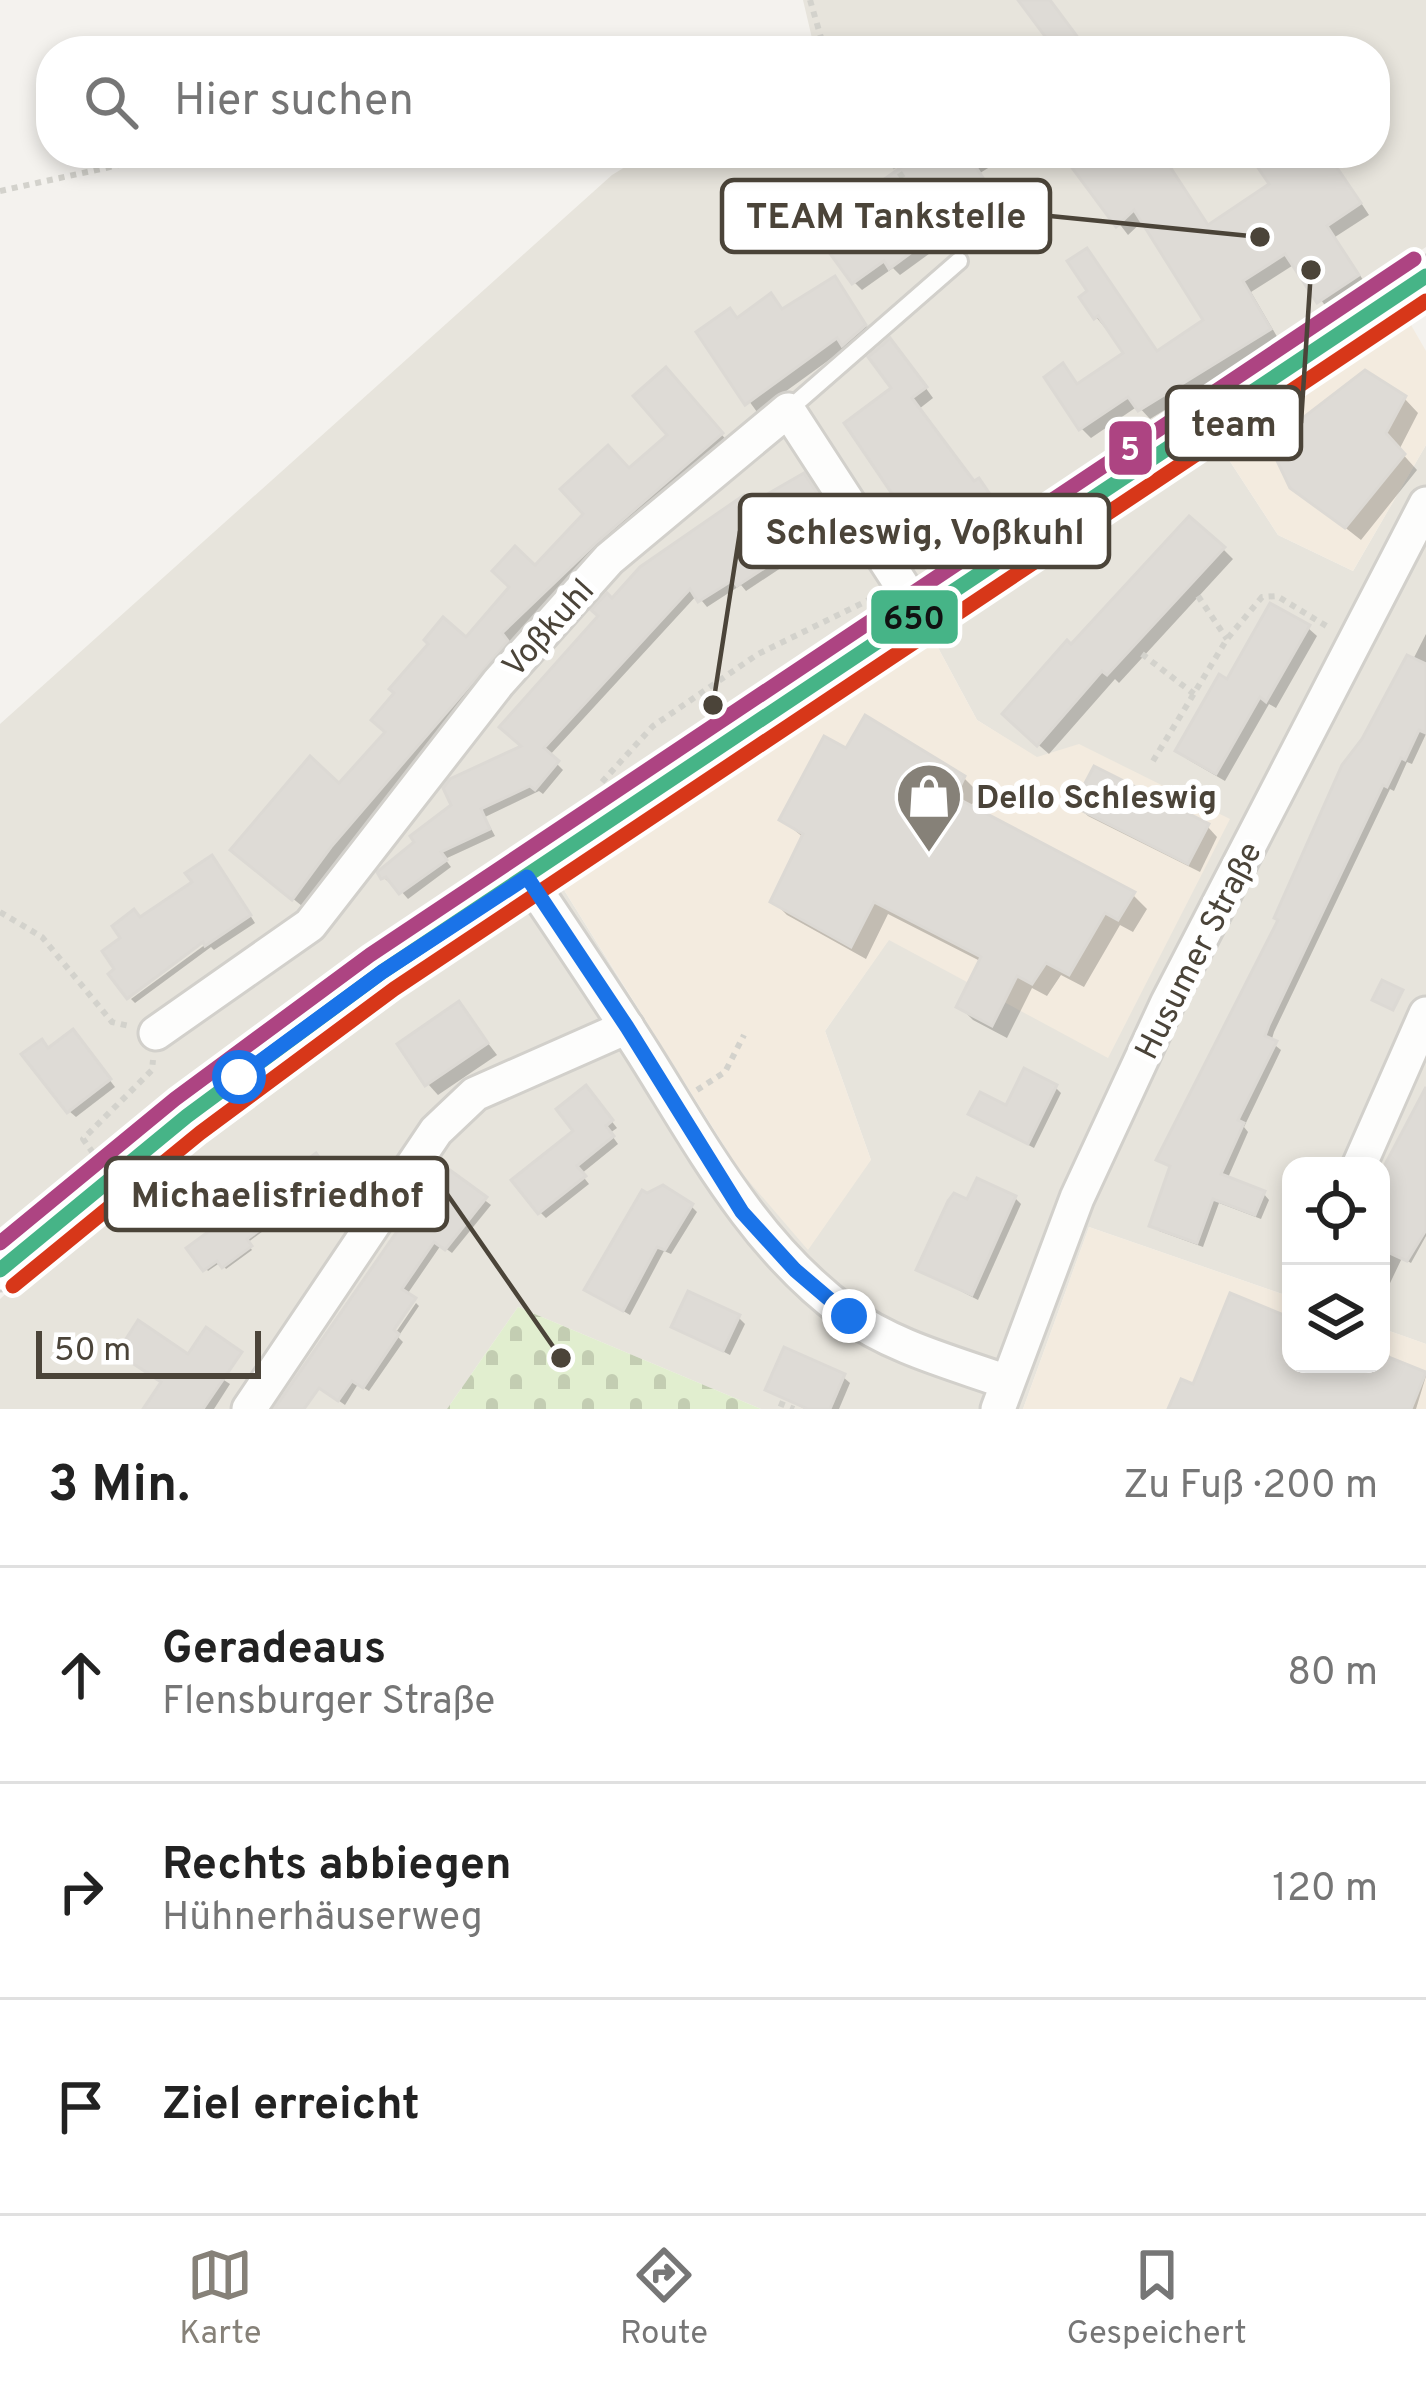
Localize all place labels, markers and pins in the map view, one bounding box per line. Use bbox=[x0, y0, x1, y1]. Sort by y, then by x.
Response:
callout: TEAM Tankstelle bbox=[722, 180, 1050, 252]
callout: team bbox=[1167, 387, 1301, 459]
callout: Schleswig, Voßkuhl bbox=[740, 495, 1109, 567]
shop icon: Dello Schleswig bbox=[894, 761, 964, 855]
place label: Dello Schleswig bbox=[976, 779, 1217, 821]
callout: Michaelisfriedhof bbox=[106, 1158, 447, 1230]

